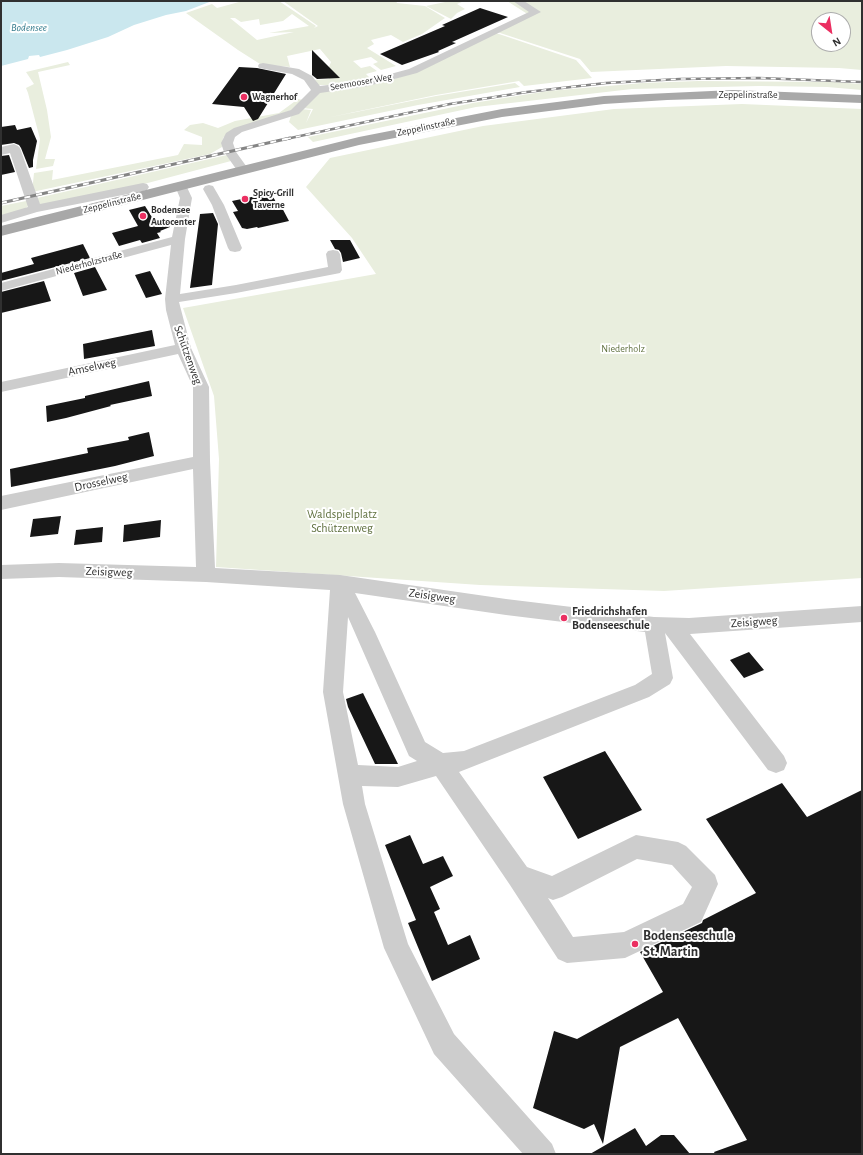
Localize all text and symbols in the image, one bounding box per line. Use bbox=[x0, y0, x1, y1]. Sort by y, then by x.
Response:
north arrow bbox=[811, 12, 851, 52]
water label: Bodensee bbox=[11, 21, 47, 35]
text: N bbox=[831, 35, 843, 49]
street label: Seemooser Weg bbox=[329, 71, 393, 93]
street label: Zeppelinstraße bbox=[718, 89, 778, 101]
place label: Wagnerhof bbox=[252, 91, 297, 103]
marker: Wagnerhof bbox=[239, 92, 249, 102]
street label: Zeppelinstraße bbox=[396, 115, 456, 139]
place label: Spicy-Grill Taverne bbox=[253, 187, 294, 210]
street label: Zeppelinstraße bbox=[82, 190, 142, 216]
marker: Spicy-Grill Taverne bbox=[240, 194, 250, 204]
place label: Bodensee Autocenter bbox=[151, 204, 196, 228]
marker: Bodensee Autocenter bbox=[138, 211, 148, 221]
street label: Niederholzstraße bbox=[54, 248, 124, 278]
street label: Schützenweg bbox=[171, 324, 205, 386]
park label: Niederholz bbox=[601, 343, 645, 355]
street label: Amselweg bbox=[67, 355, 117, 379]
street label: Drosselweg bbox=[73, 469, 129, 495]
park label: Waldspielplatz Schützenweg bbox=[307, 507, 377, 535]
street label: Zeisigweg bbox=[85, 564, 133, 580]
street label: Zeisigweg bbox=[408, 586, 456, 606]
place label: Friedrichshafen Bodenseeschule bbox=[572, 604, 650, 632]
marker: Friedrichshafen Bodenseeschule bbox=[559, 613, 569, 623]
street label: Zeisigweg bbox=[730, 613, 778, 631]
place label: Bodenseeschule St. Martin bbox=[643, 928, 734, 960]
marker: Bodenseeschule St. Martin bbox=[630, 939, 640, 949]

